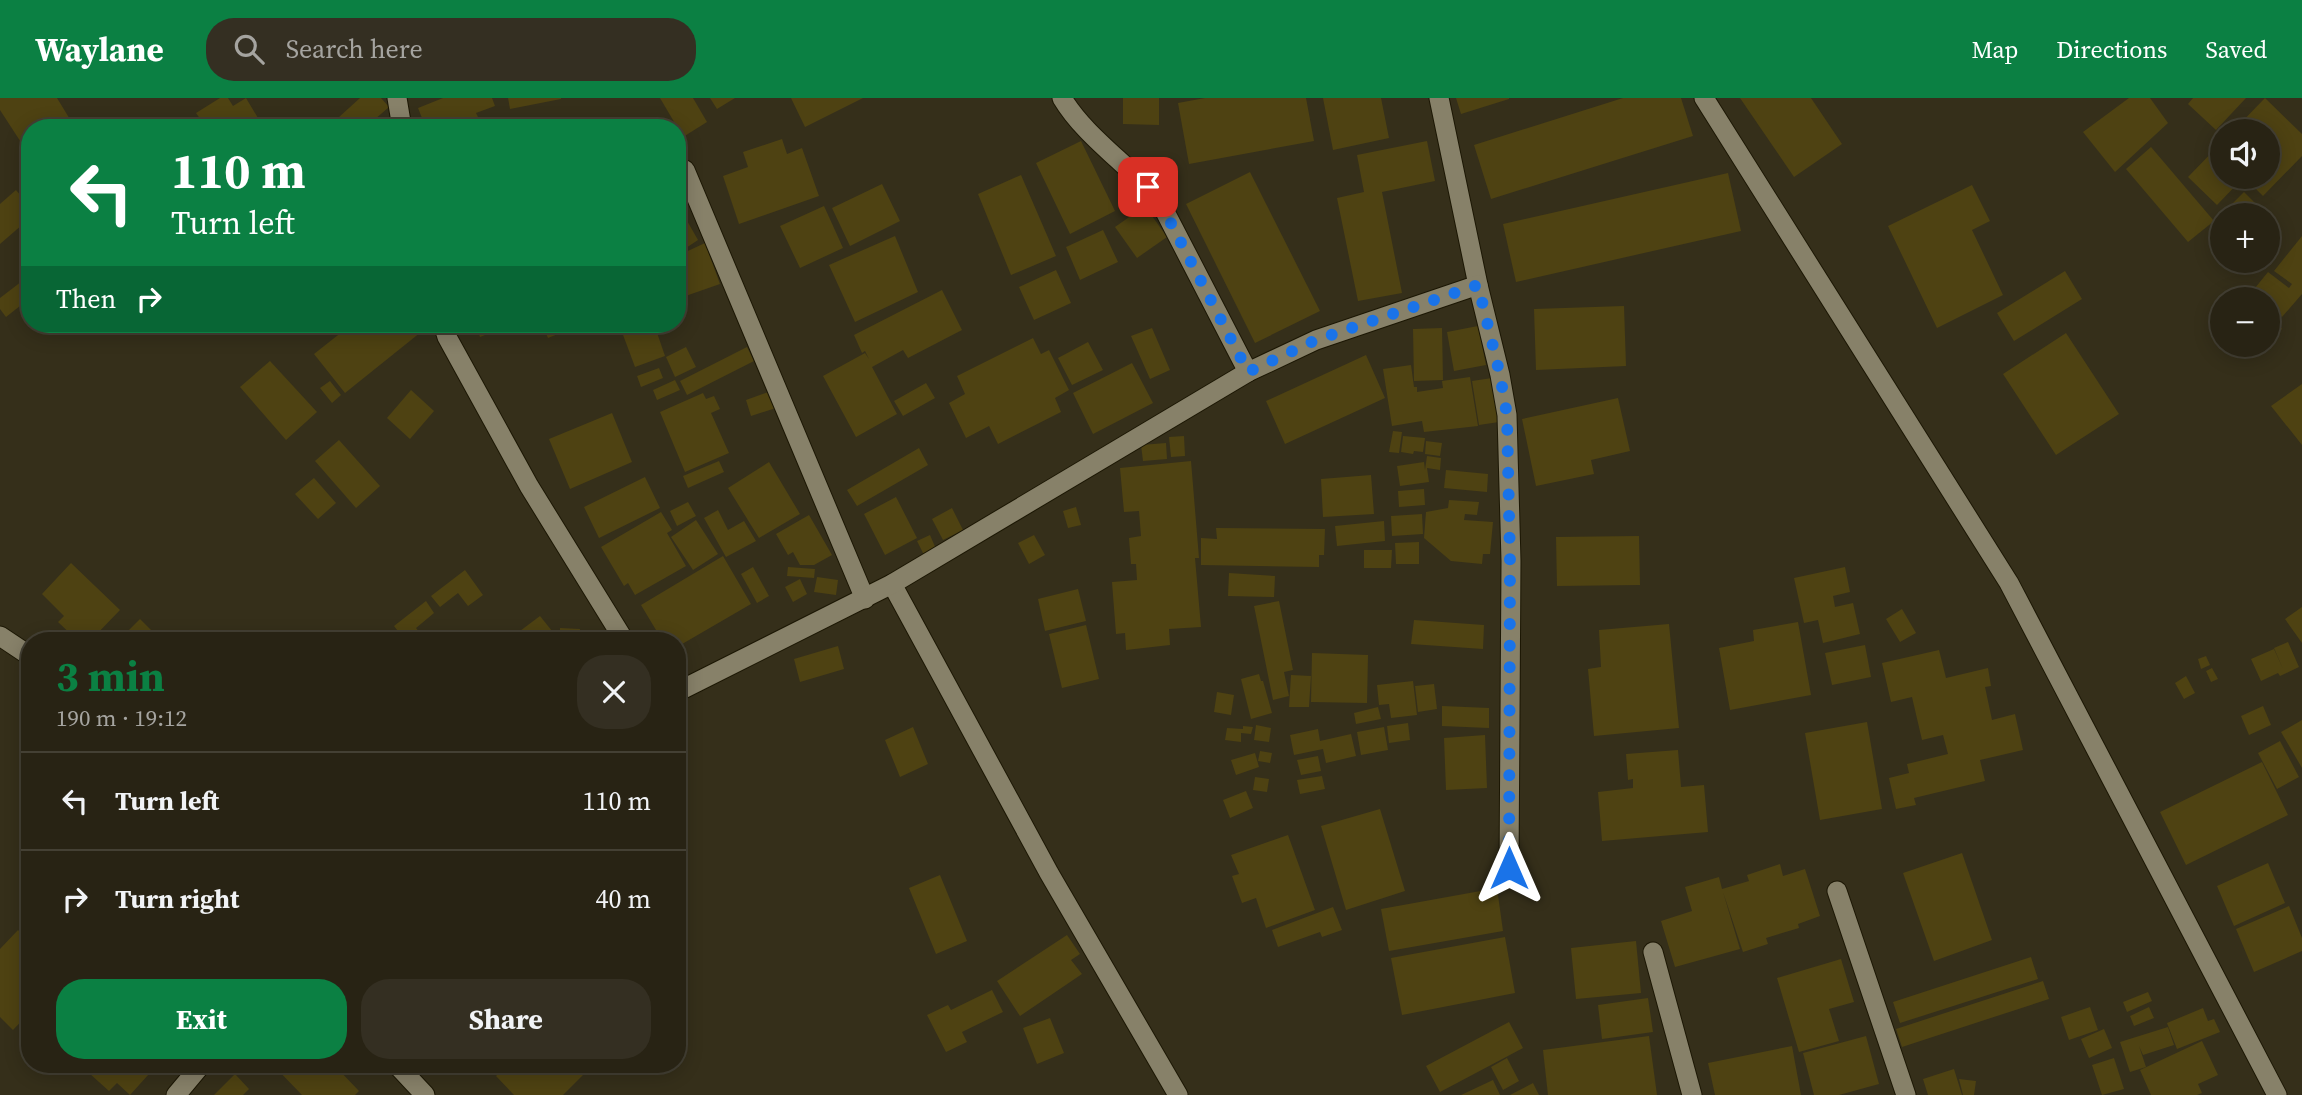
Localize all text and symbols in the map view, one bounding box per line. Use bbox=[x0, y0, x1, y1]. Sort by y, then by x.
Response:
search box bbox=[206, 18, 696, 81]
text: Waylane bbox=[35, 27, 164, 72]
icon: search bbox=[230, 30, 268, 68]
text: Search here bbox=[286, 31, 423, 67]
text: Map bbox=[1971, 33, 2018, 66]
text: Directions bbox=[2056, 33, 2167, 66]
text: Saved bbox=[2205, 33, 2267, 66]
map controls bbox=[2210, 119, 2280, 357]
button: sound bbox=[2210, 119, 2280, 189]
text: 110 m bbox=[171, 137, 306, 204]
icon: left bbox=[56, 147, 147, 238]
pin bbox=[1118, 157, 1178, 217]
icon: arrive bbox=[1129, 168, 1167, 206]
text: Turn left bbox=[171, 201, 295, 245]
button: + bbox=[2210, 203, 2280, 273]
icon: right bbox=[130, 280, 168, 318]
text: Then bbox=[56, 281, 116, 317]
button: − bbox=[2210, 287, 2280, 357]
text: 3 min bbox=[56, 647, 165, 705]
button: close bbox=[577, 655, 651, 729]
text: 190 m · 19:12 bbox=[56, 702, 187, 734]
icon: left bbox=[56, 782, 94, 820]
text: Turn left bbox=[115, 783, 219, 819]
text: 110 m bbox=[583, 783, 651, 819]
position arrow bbox=[1472, 831, 1546, 905]
icon: right bbox=[56, 880, 94, 918]
text: Turn right bbox=[115, 881, 239, 917]
text: 40 m bbox=[596, 881, 651, 917]
button: Exit bbox=[56, 979, 347, 1059]
button: Share bbox=[361, 979, 651, 1059]

